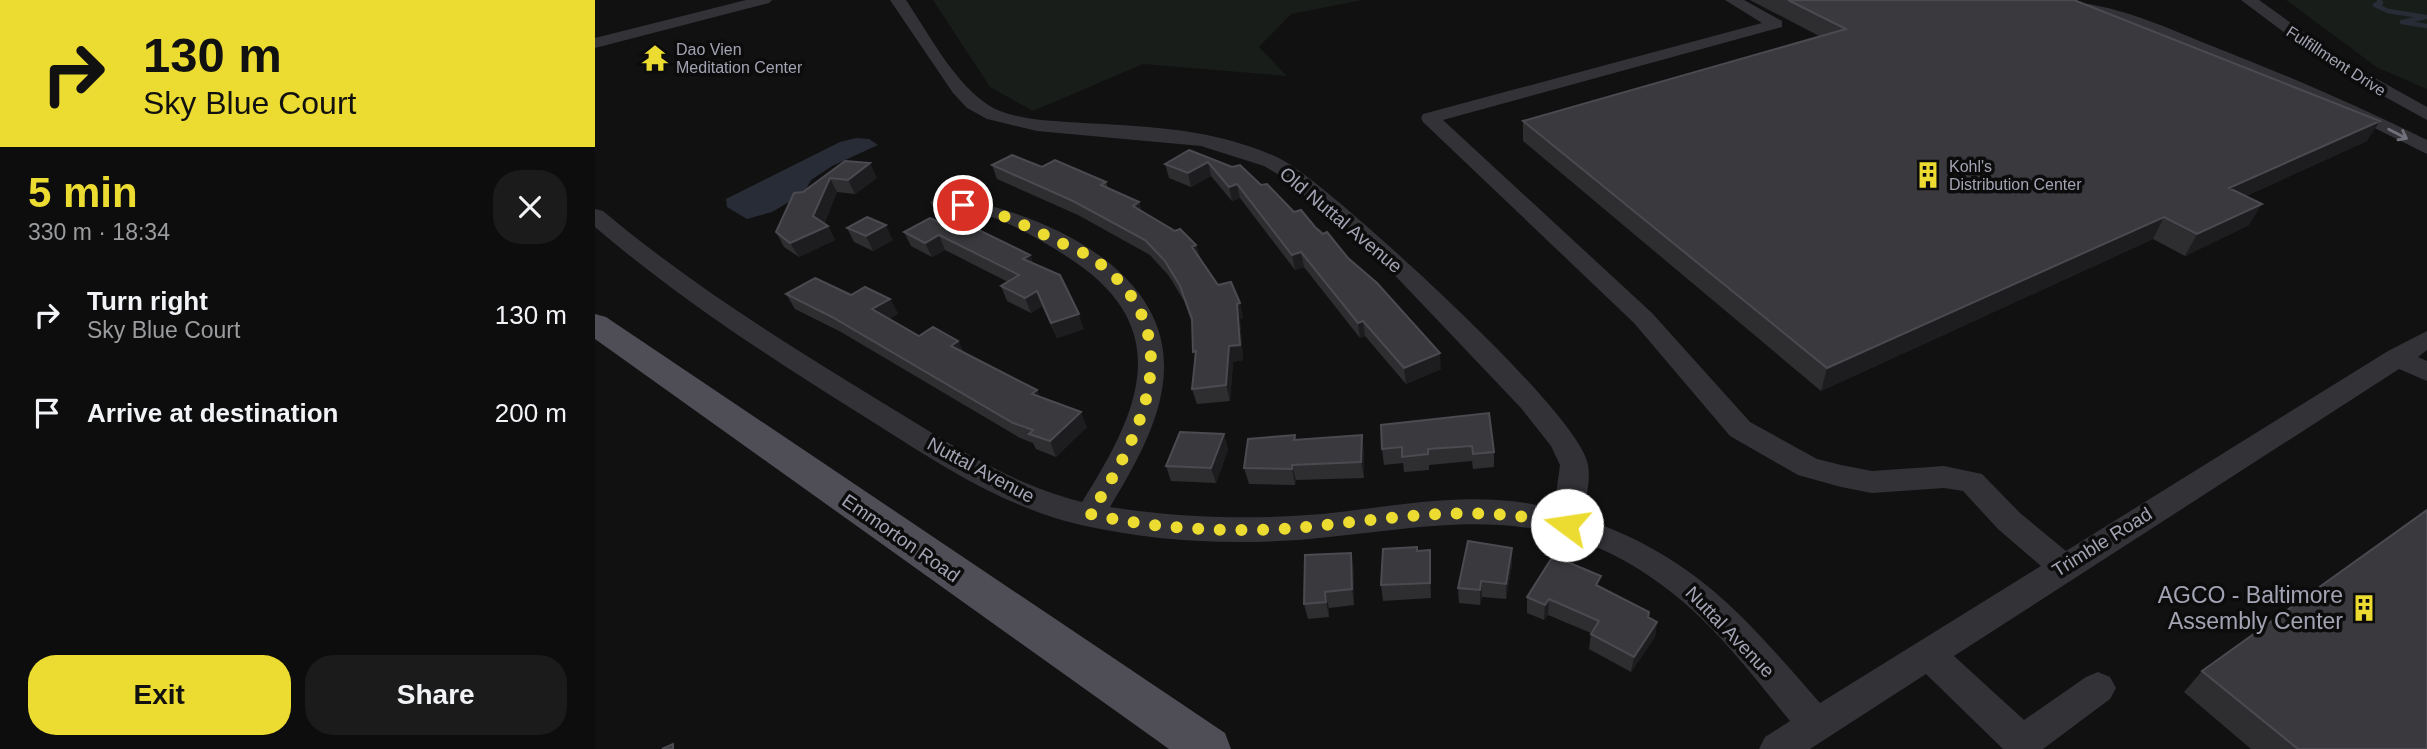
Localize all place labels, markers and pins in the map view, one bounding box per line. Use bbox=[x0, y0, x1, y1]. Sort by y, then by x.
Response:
place label: Dao Vien Meditation Center bbox=[676, 41, 803, 76]
temple icon: Dao Vien Meditation Center bbox=[640, 43, 670, 73]
place label: Kohl's Distribution Center bbox=[1949, 158, 2082, 193]
building icon: Kohl's Distribution Center bbox=[1913, 160, 1943, 190]
pin bbox=[933, 175, 993, 235]
place label: AGCO - Baltimore Assembly Center bbox=[2158, 582, 2343, 634]
building icon: AGCO - Baltimore Assembly Center bbox=[2349, 593, 2379, 623]

